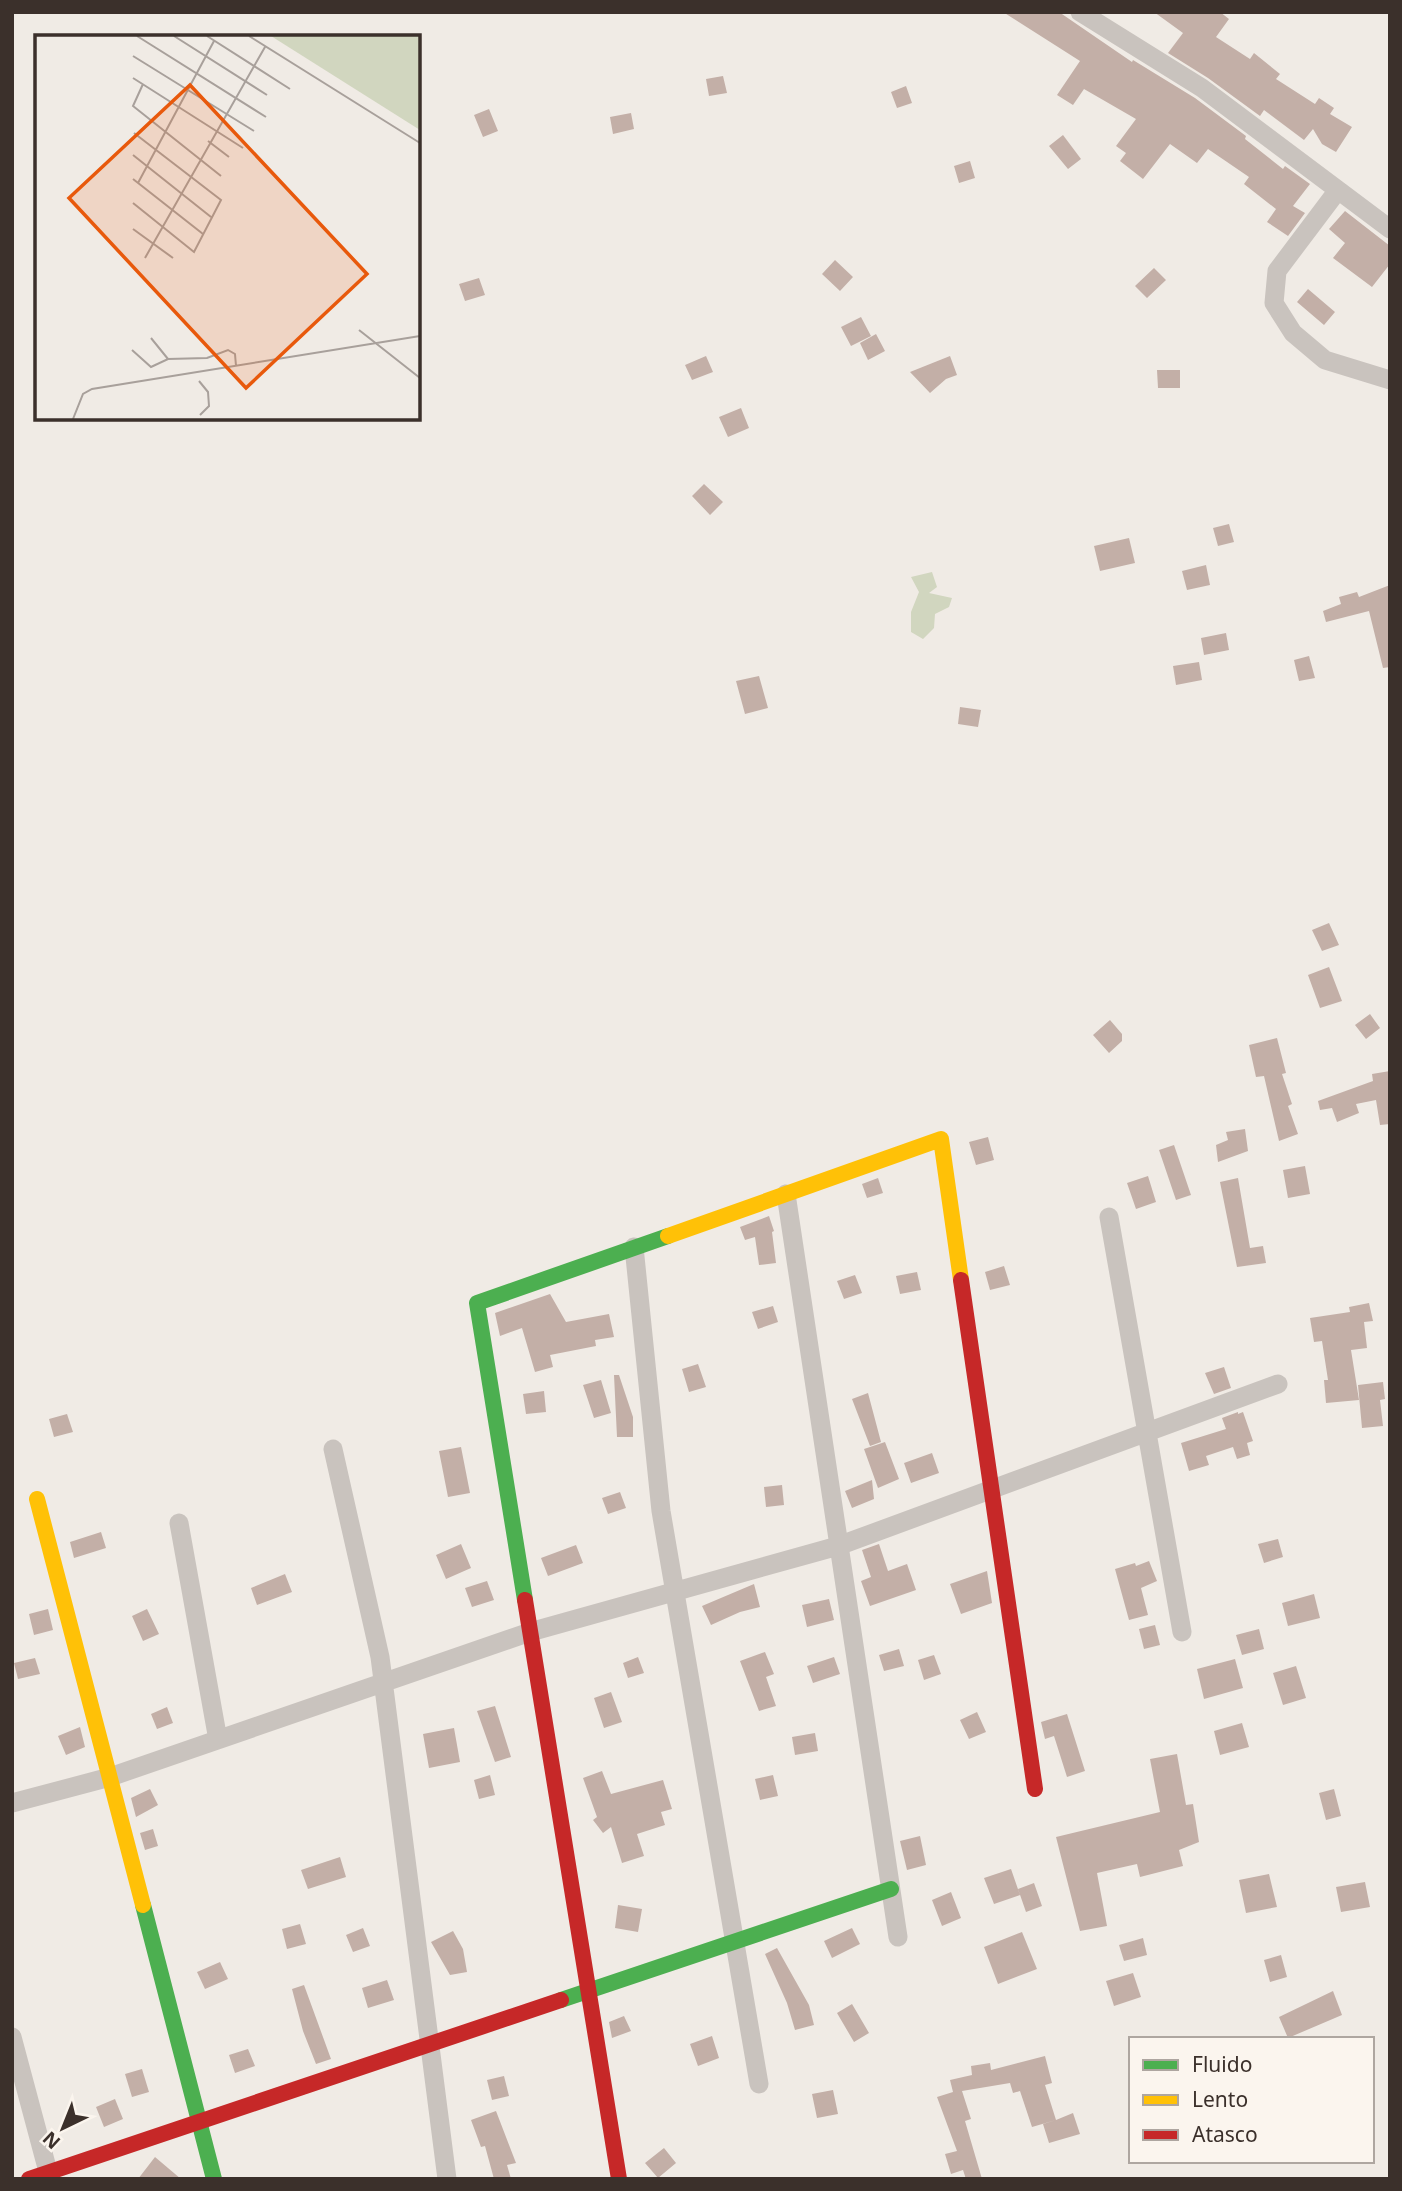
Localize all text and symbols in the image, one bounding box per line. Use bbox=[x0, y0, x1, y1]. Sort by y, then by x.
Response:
inset map bbox=[35, 35, 420, 420]
legend bbox=[1129, 2037, 1374, 2163]
text: Fluido bbox=[1192, 2050, 1252, 2078]
text: Lento bbox=[1192, 2085, 1248, 2113]
north arrow bbox=[28, 2093, 98, 2163]
text: Atasco bbox=[1192, 2120, 1258, 2148]
text: N bbox=[37, 2126, 66, 2155]

